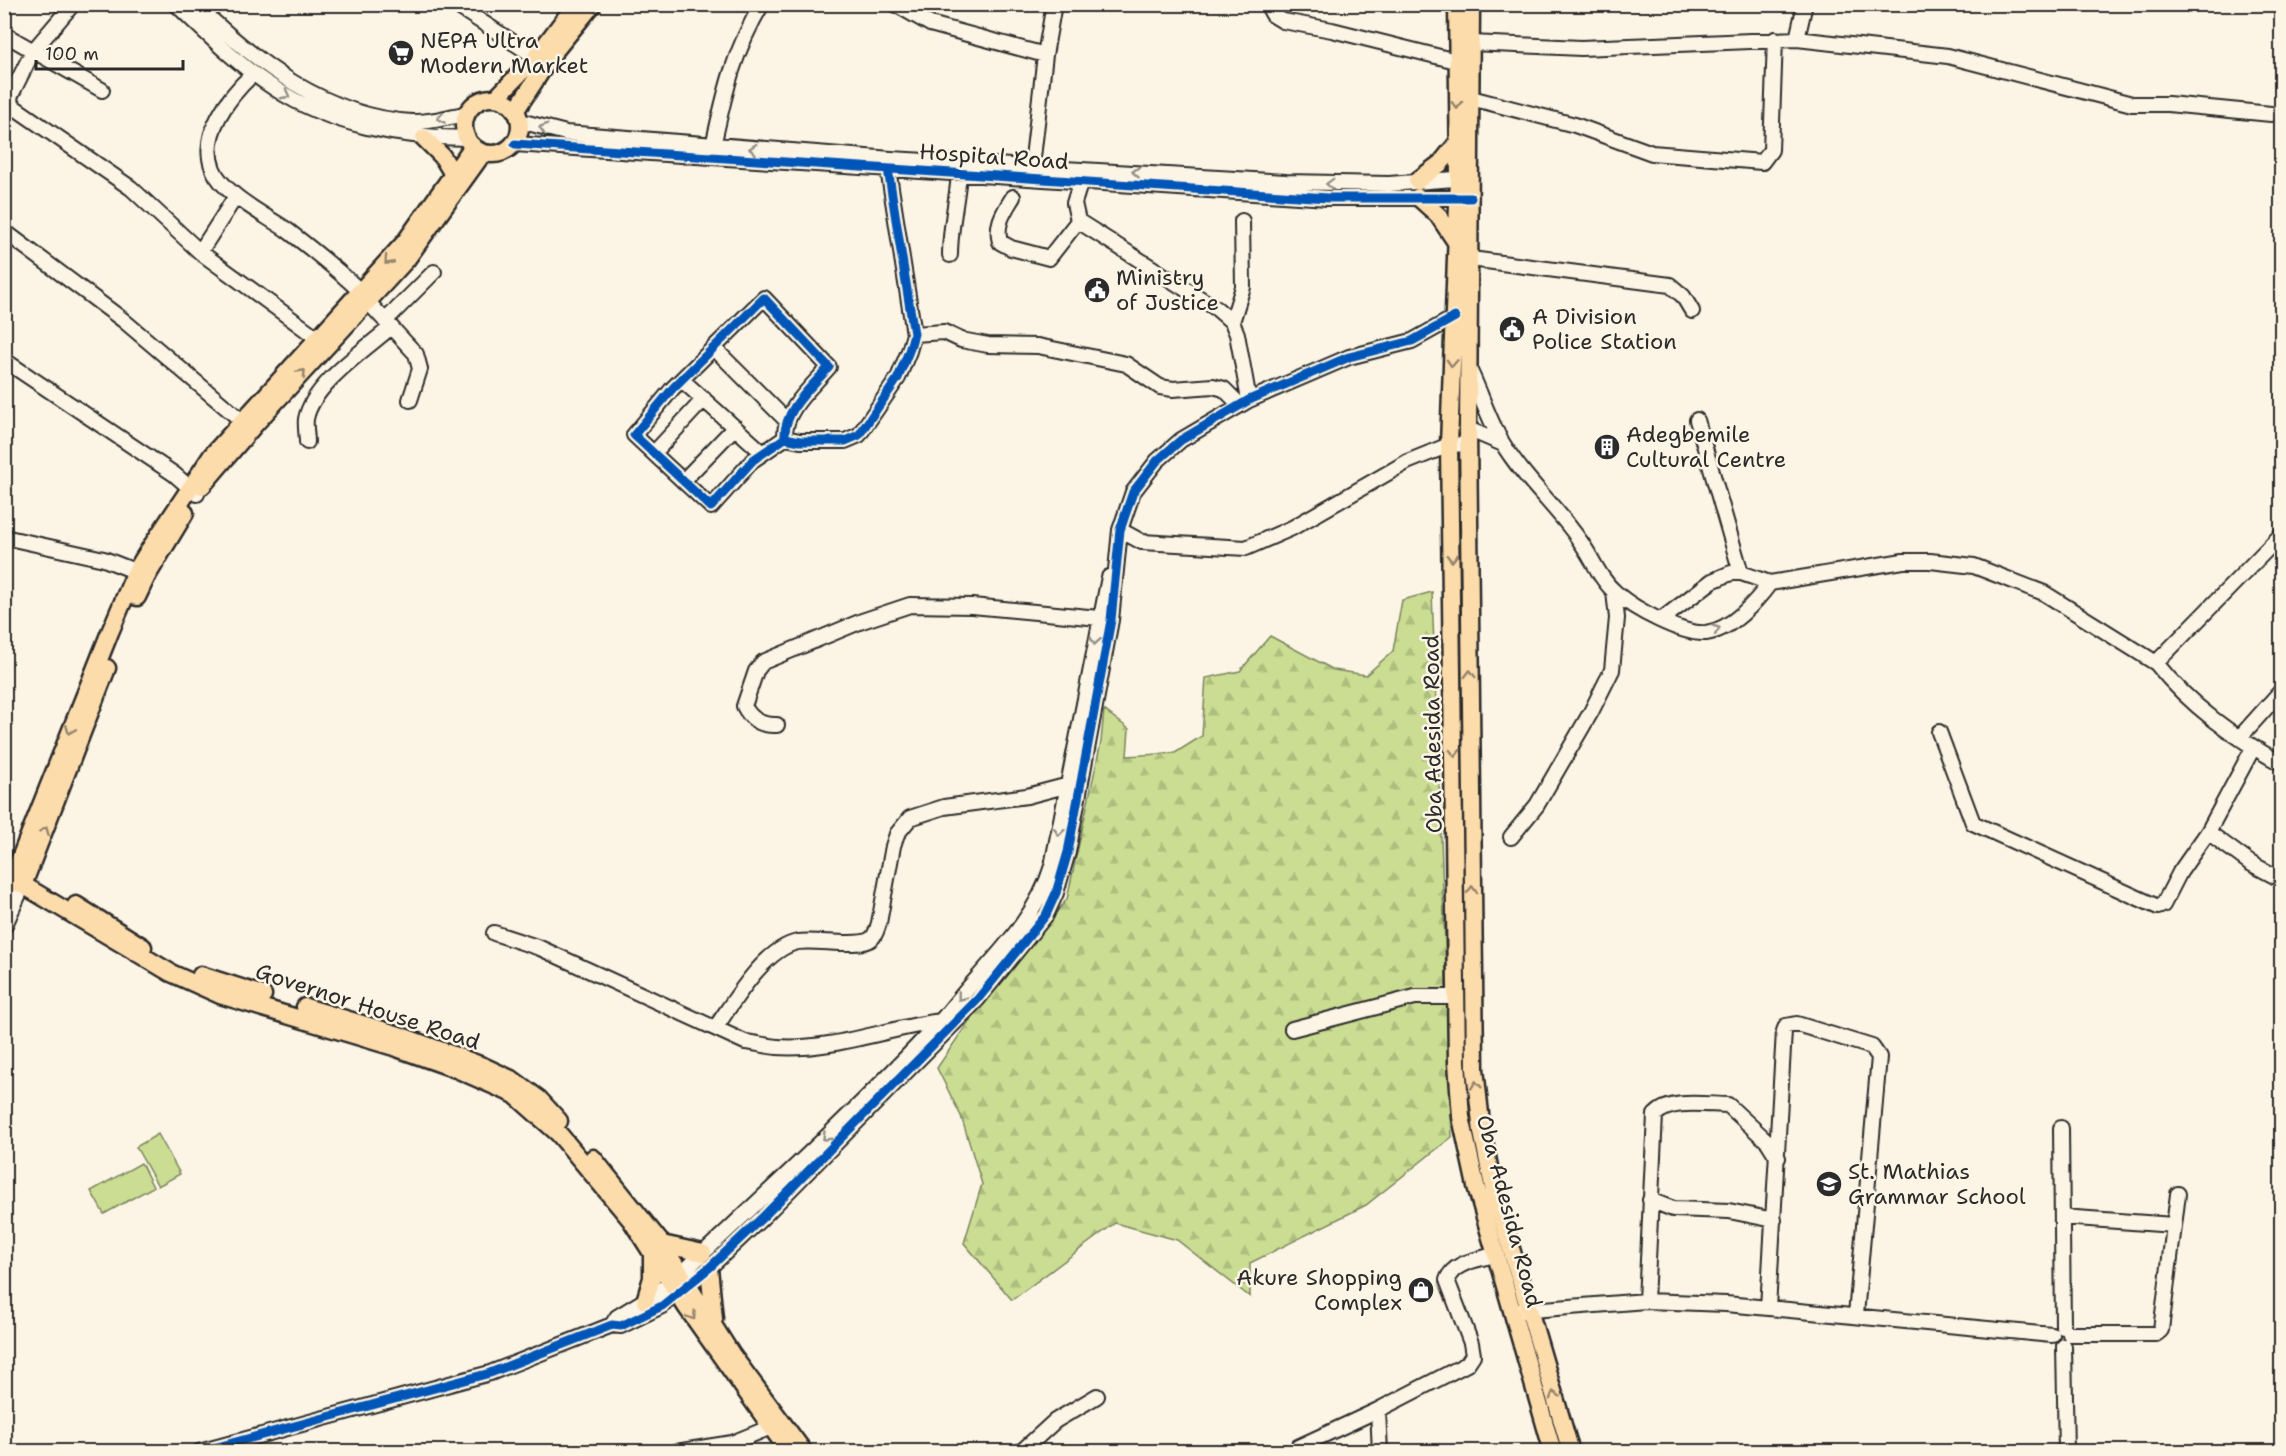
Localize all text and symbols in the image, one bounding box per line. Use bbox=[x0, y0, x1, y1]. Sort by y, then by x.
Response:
place label: NEPA Ultra Modern Market bbox=[420, 26, 588, 80]
scale bar bbox=[36, 33, 183, 71]
supermarket icon: NEPA Ultra Modern Market bbox=[386, 38, 416, 68]
text: 100 m bbox=[45, 42, 99, 66]
one-way arrow bbox=[279, 88, 290, 99]
one-way arrow bbox=[1451, 100, 1463, 109]
one-way arrow bbox=[436, 111, 446, 123]
one-way arrow bbox=[538, 123, 549, 135]
street label: Hospital Road bbox=[918, 137, 1070, 176]
one-way arrow bbox=[748, 143, 757, 156]
one-way arrow bbox=[1131, 166, 1140, 179]
one-way arrow bbox=[1326, 177, 1335, 190]
one-way arrow bbox=[384, 254, 395, 265]
place label: Ministry of Justice bbox=[1116, 263, 1219, 317]
public building icon: Ministry of Justice bbox=[1082, 275, 1112, 305]
place label: A Division Police Station bbox=[1532, 302, 1677, 356]
public building icon: A Division Police Station bbox=[1497, 314, 1527, 344]
one-way arrow bbox=[1446, 358, 1459, 367]
one-way arrow bbox=[295, 370, 306, 380]
place label: Adegbemile Cultural Centre bbox=[1626, 420, 1786, 474]
building icon: Adegbemile Cultural Centre bbox=[1592, 432, 1622, 462]
one-way arrow bbox=[1446, 553, 1458, 562]
one-way arrow bbox=[1710, 624, 1721, 636]
street label: Oba Adesida Road bbox=[1416, 634, 1449, 834]
one-way arrow bbox=[1089, 636, 1102, 646]
one-way arrow bbox=[1463, 669, 1476, 678]
one-way arrow bbox=[65, 724, 77, 735]
one-way arrow bbox=[1449, 748, 1461, 757]
one-way arrow bbox=[38, 826, 50, 837]
one-way arrow bbox=[1053, 828, 1065, 837]
one-way arrow bbox=[1466, 885, 1478, 894]
street label: Governor House Road bbox=[252, 956, 484, 1057]
one-way arrow bbox=[958, 990, 969, 1001]
one-way arrow bbox=[1470, 1080, 1483, 1089]
street label: Oba Adesida Road bbox=[1470, 1111, 1549, 1311]
one-way arrow bbox=[823, 1130, 834, 1141]
place label: St. Mathias Grammar School bbox=[1848, 1157, 2026, 1211]
school or university icon: St. Mathias Grammar School bbox=[1814, 1169, 1844, 1199]
place label: Akure Shopping Complex bbox=[1236, 1263, 1402, 1317]
shop icon: Akure Shopping Complex bbox=[1406, 1275, 1436, 1305]
one-way arrow bbox=[685, 1309, 696, 1320]
one-way arrow bbox=[1549, 1390, 1561, 1401]

